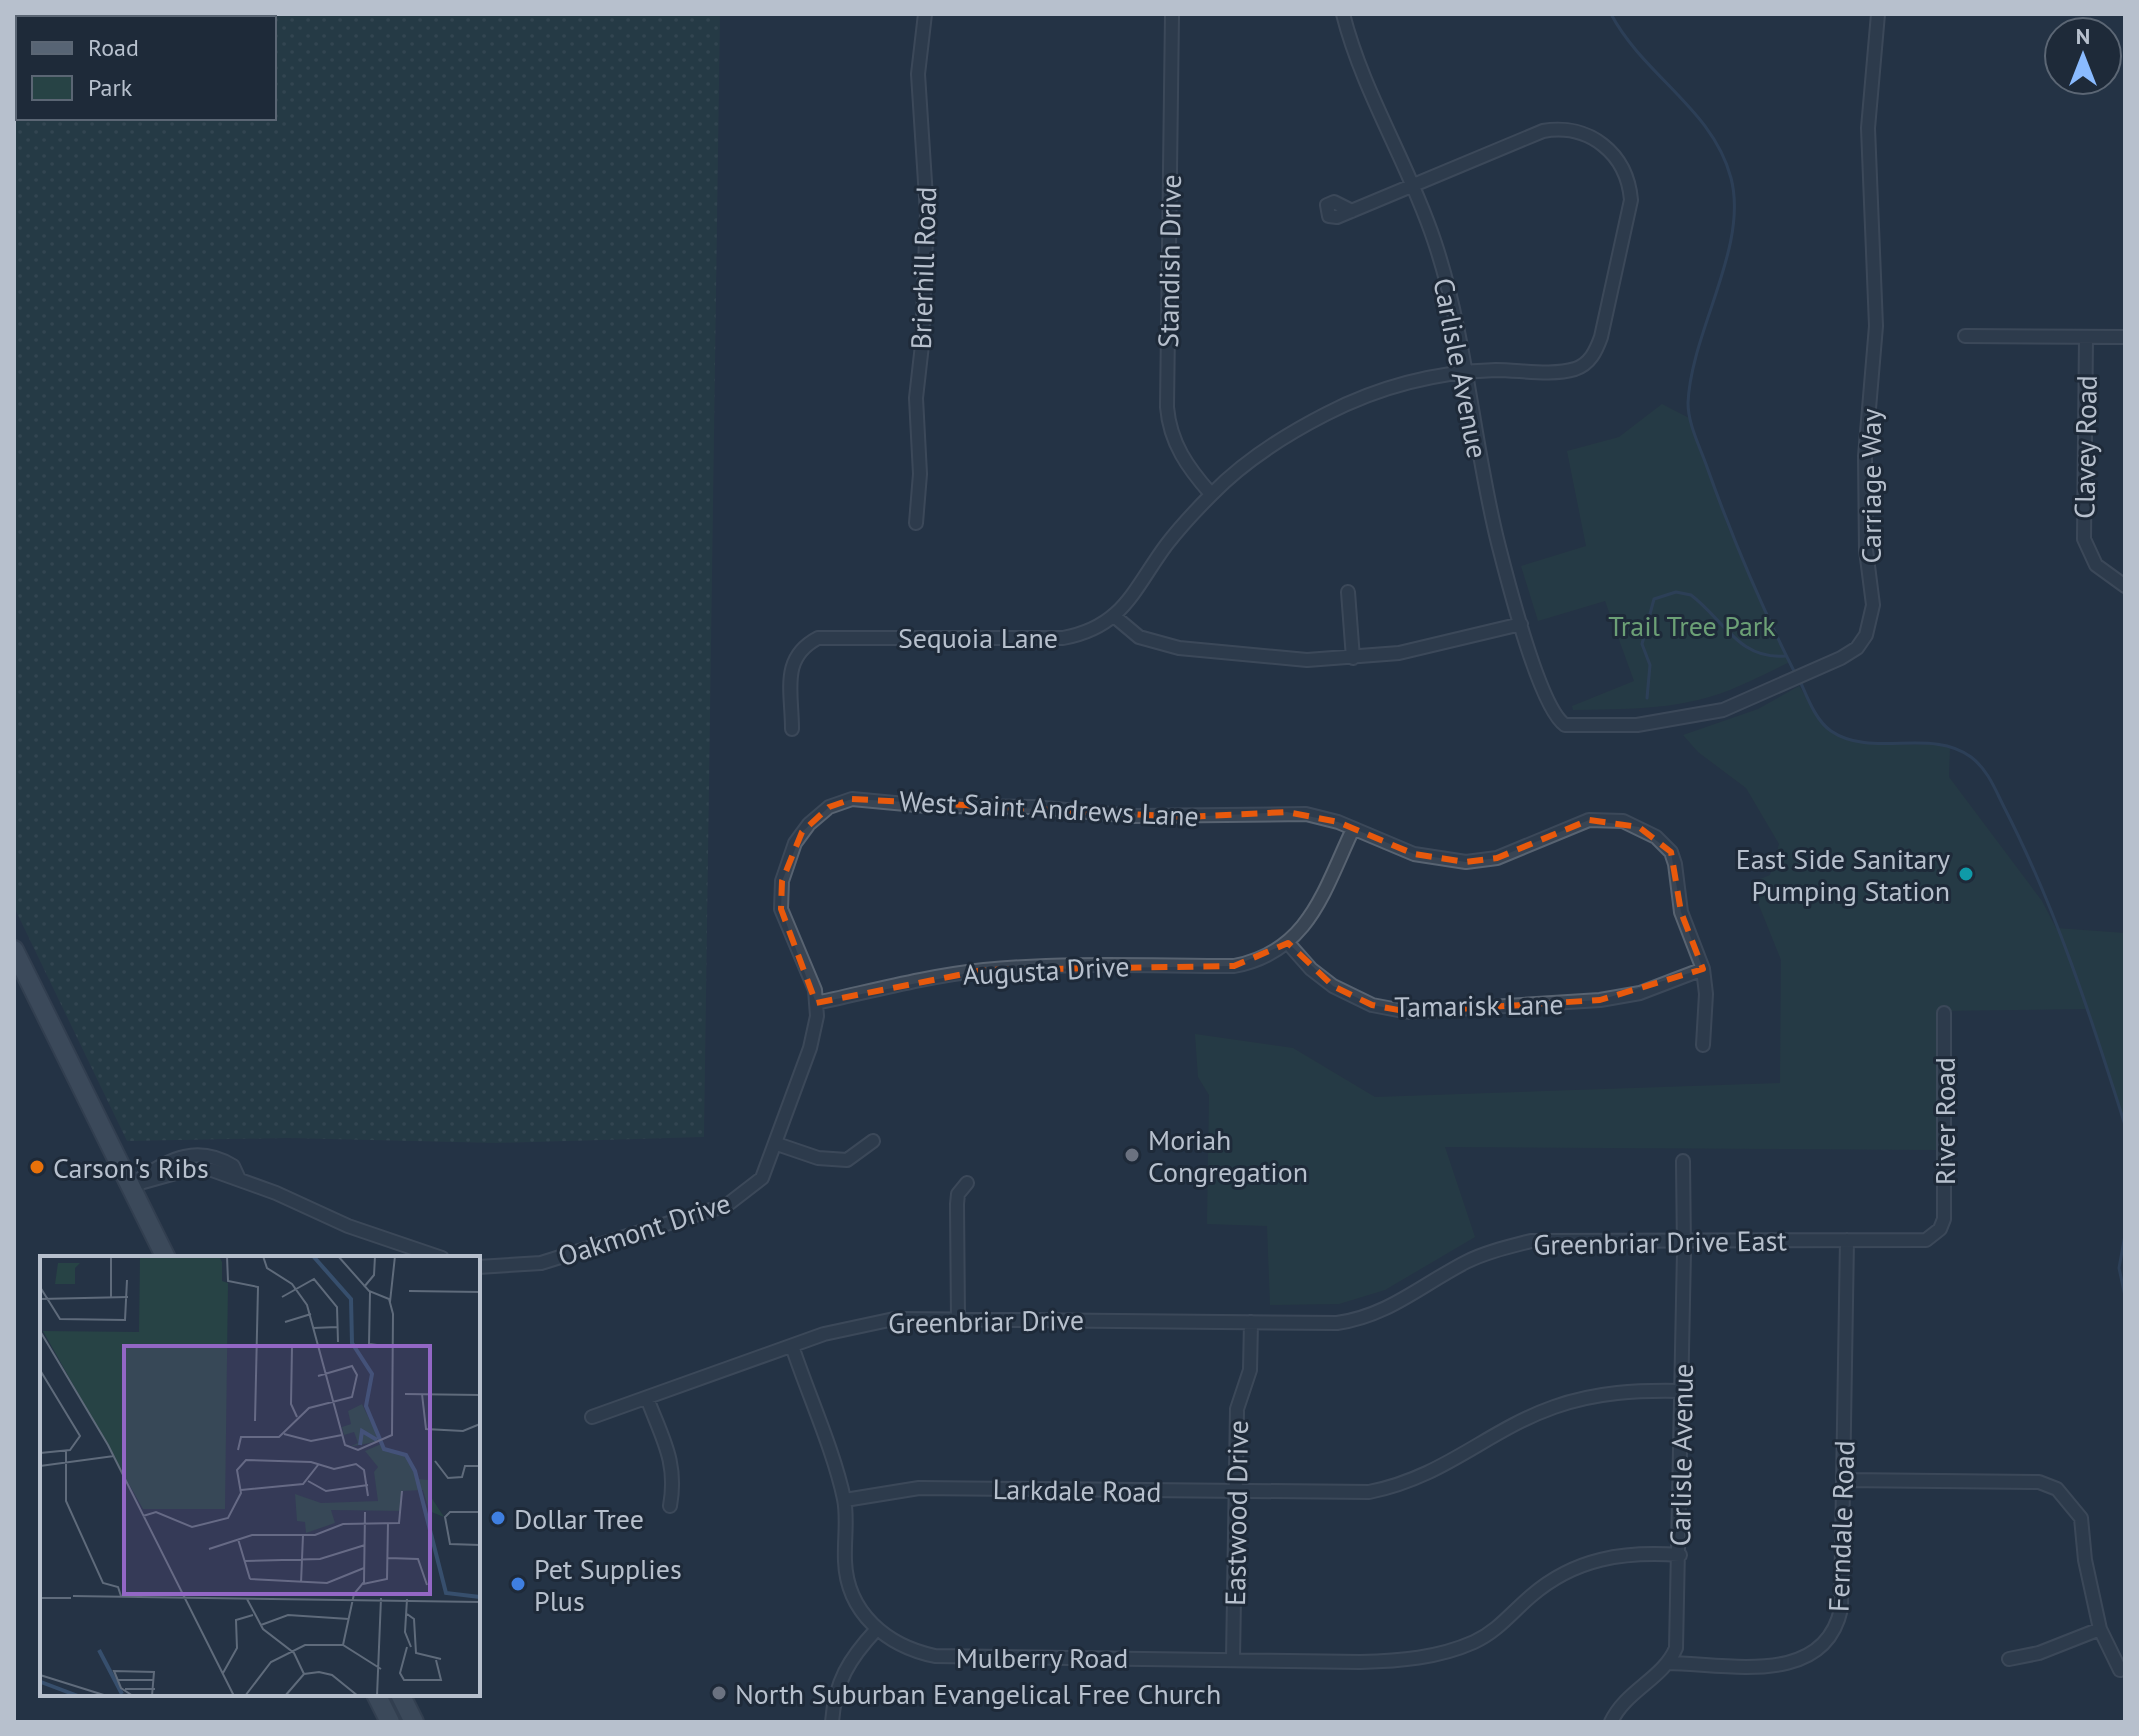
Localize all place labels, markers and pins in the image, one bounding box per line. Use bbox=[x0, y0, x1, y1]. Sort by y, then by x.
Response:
place label: East Side Sanitary Pumping Station bbox=[1736, 840, 1950, 909]
marker: East Side Sanitary Pumping Station bbox=[1957, 865, 1975, 883]
place label: Moriah Congregation bbox=[1148, 1121, 1308, 1190]
marker: Moriah Congregation bbox=[1123, 1146, 1141, 1164]
place label: Carson's Ribs bbox=[53, 1149, 209, 1186]
marker: Carson's Ribs bbox=[28, 1158, 46, 1176]
place label: Dollar Tree bbox=[514, 1500, 644, 1537]
marker: Dollar Tree bbox=[489, 1509, 507, 1527]
place label: Pet Supplies Plus bbox=[534, 1550, 682, 1619]
marker: Pet Supplies Plus bbox=[509, 1575, 527, 1593]
place label: North Suburban Evangelical Free Church bbox=[735, 1675, 1221, 1712]
marker: North Suburban Evangelical Free Church bbox=[710, 1684, 728, 1702]

